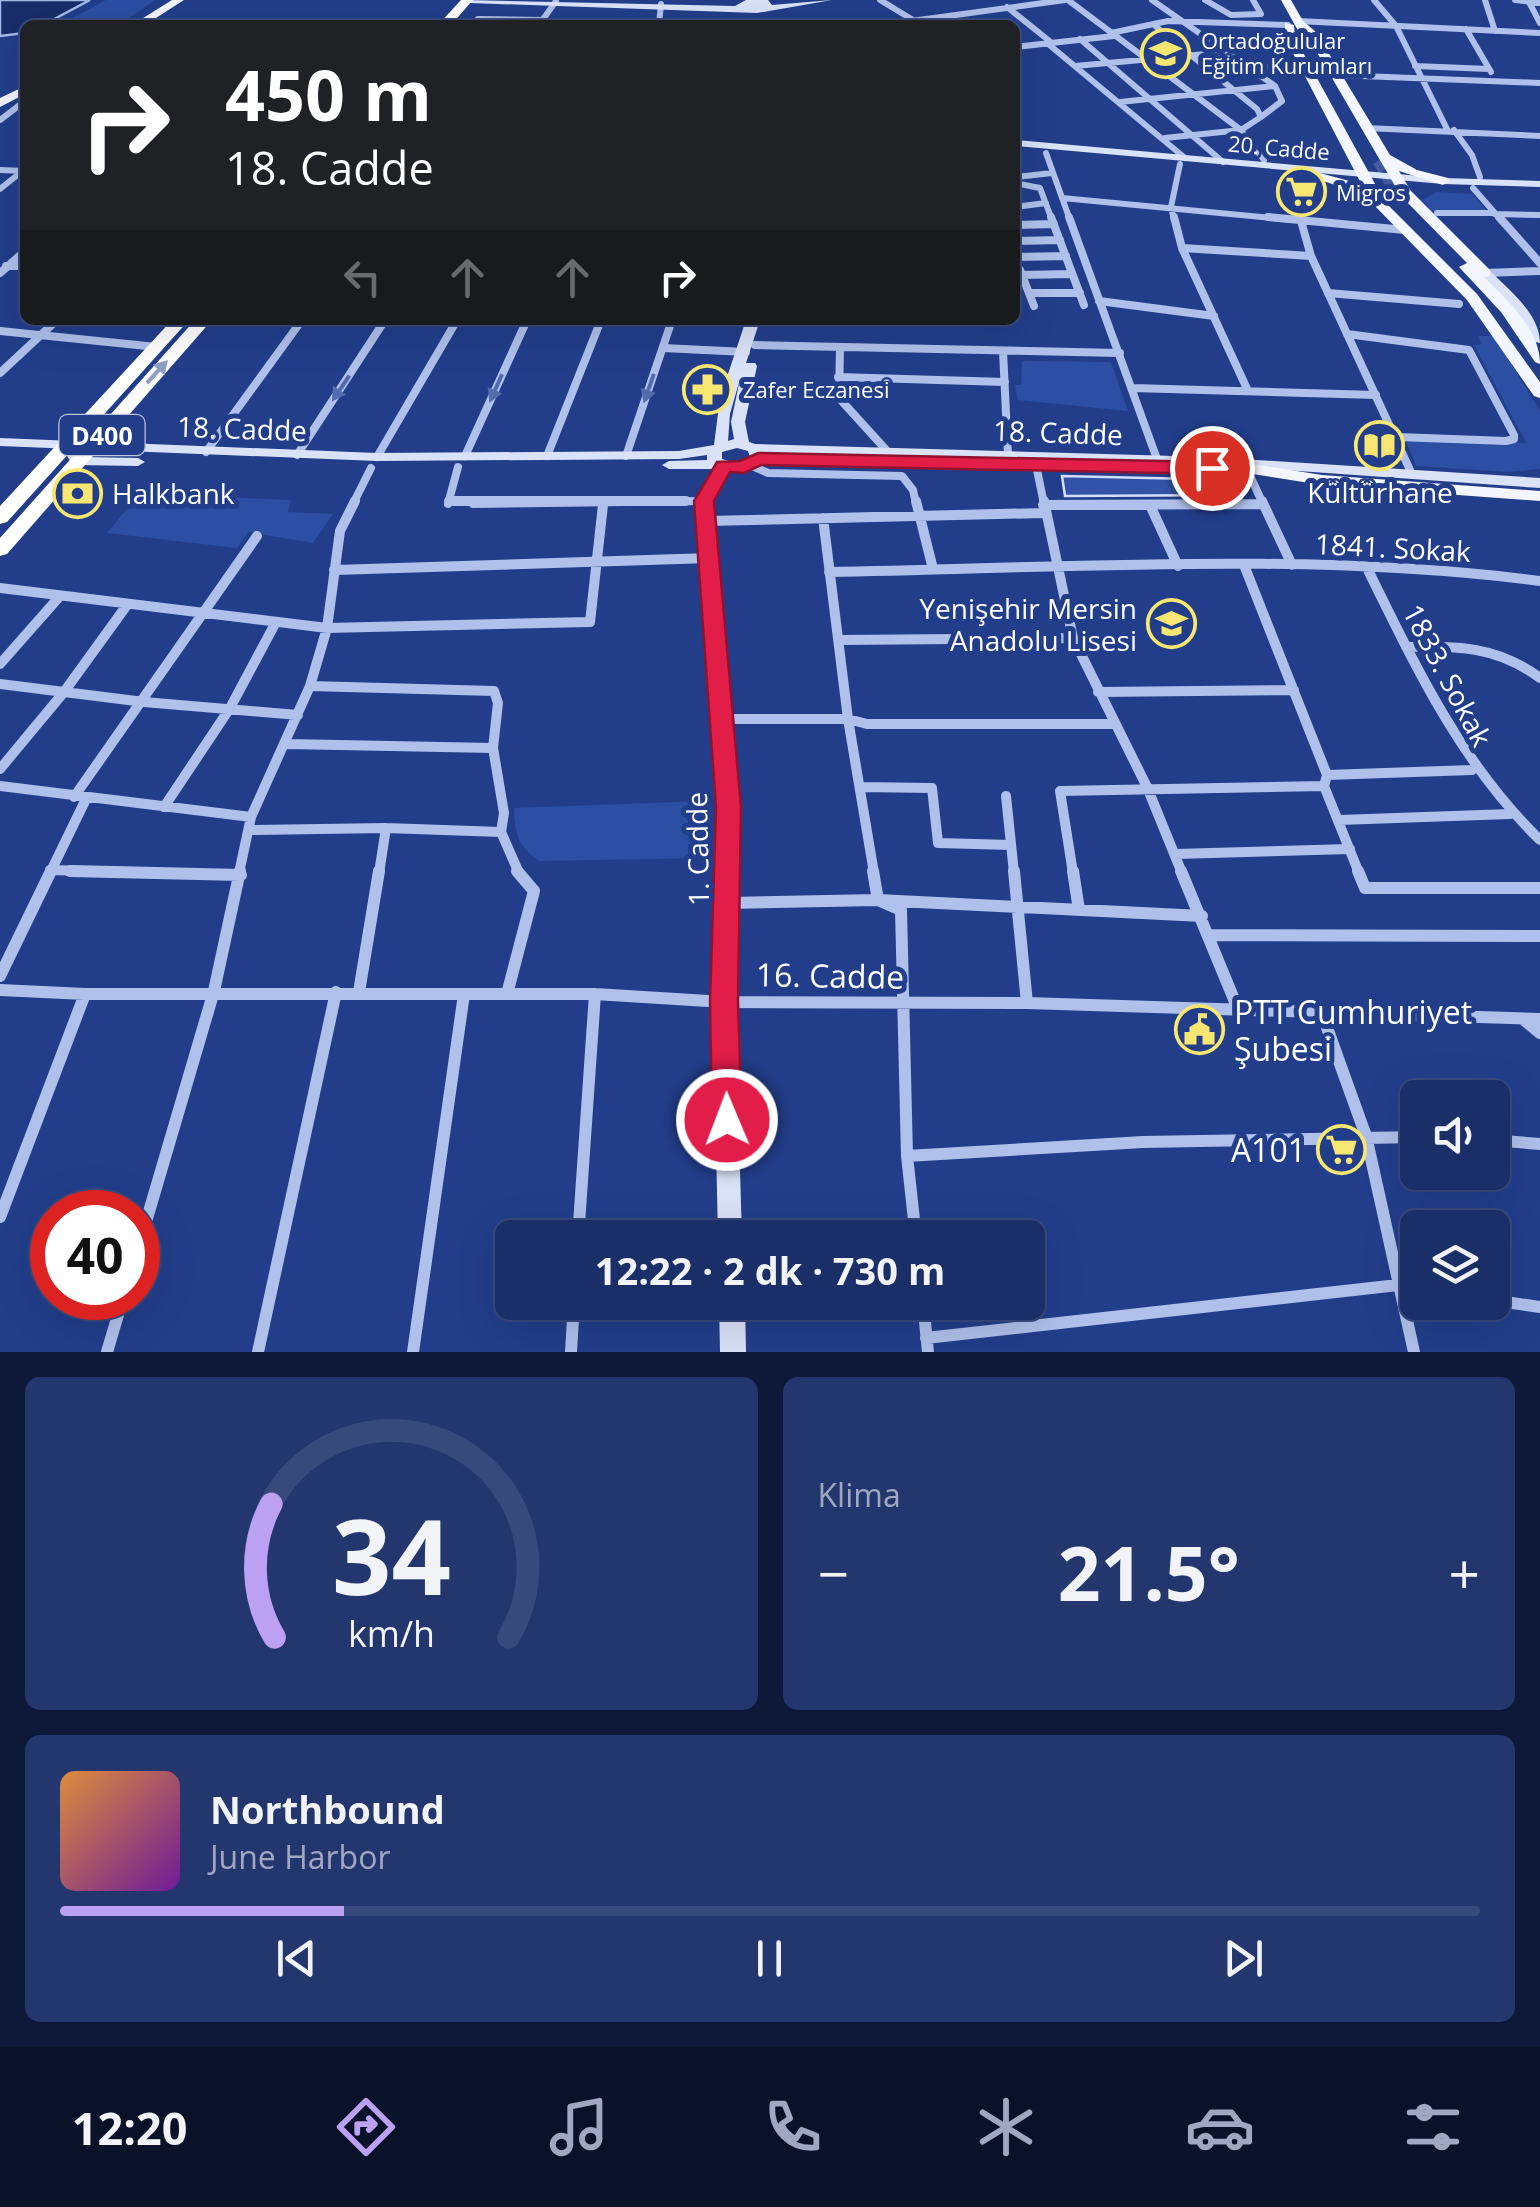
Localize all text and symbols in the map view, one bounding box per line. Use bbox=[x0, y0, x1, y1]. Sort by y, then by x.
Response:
place label: Ortadoğulular Eğitim Kurumları bbox=[1201, 25, 1372, 80]
school or university icon: Ortadoğulular Eğitim Kurumları bbox=[1140, 27, 1192, 79]
text: 450 m bbox=[225, 46, 432, 142]
icon: right bbox=[60, 60, 190, 190]
street label: 20. Cadde bbox=[1227, 128, 1331, 166]
text: 18. Cadde bbox=[225, 137, 434, 198]
supermarket icon: Migros bbox=[1275, 166, 1327, 218]
place label: Migros bbox=[1336, 177, 1406, 207]
icon: left bbox=[335, 250, 390, 305]
icon: ahead bbox=[440, 250, 495, 305]
icon: ahead bbox=[545, 250, 600, 305]
icon: right bbox=[650, 250, 705, 305]
one-way arrow bbox=[146, 360, 168, 385]
pharmacy icon: Zafer Eczanesi bbox=[682, 363, 734, 415]
one-way arrow bbox=[488, 373, 504, 403]
one-way arrow bbox=[641, 373, 656, 403]
one-way arrow bbox=[333, 374, 351, 401]
place label: Zafer Eczanesi bbox=[743, 374, 889, 404]
street label: 18. Cadde bbox=[176, 407, 308, 449]
street label: 18. Cadde bbox=[992, 411, 1124, 453]
road number: D400 bbox=[59, 415, 144, 455]
library icon: Kültürhane bbox=[1354, 419, 1406, 471]
pin bbox=[1170, 426, 1255, 511]
icon: arrive bbox=[1185, 441, 1240, 496]
bank icon: Halkbank bbox=[51, 467, 103, 519]
place label: Kültürhane bbox=[1307, 473, 1453, 511]
place label: Halkbank bbox=[112, 474, 235, 512]
street label: 1841. Sokak bbox=[1314, 524, 1472, 570]
place label: Yenişehir Mersin Anadolu Lisesi bbox=[919, 589, 1137, 659]
street label: 1833. Sokak bbox=[1395, 597, 1501, 753]
school or university icon: Yenişehir Mersin Anadolu Lisesi bbox=[1146, 598, 1198, 650]
street label: 1. Cadde bbox=[677, 792, 717, 906]
street label: 16. Cadde bbox=[755, 952, 905, 998]
place label: PTT Cumhuriyet Şubesi bbox=[1234, 990, 1472, 1070]
public building icon: PTT Cumhuriyet Şubesi bbox=[1173, 1003, 1225, 1055]
position arrow bbox=[675, 1068, 779, 1172]
map controls bbox=[1400, 1080, 1510, 1320]
button: sound bbox=[1400, 1080, 1510, 1190]
supermarket icon: A101 bbox=[1315, 1123, 1367, 1175]
place label: A101 bbox=[1231, 1128, 1306, 1171]
speed limit sign: 40 bbox=[30, 1190, 160, 1320]
button: layers bbox=[1400, 1210, 1510, 1320]
text: 12:22 · 2 dk · 730 m bbox=[595, 1244, 945, 1296]
text: Klima bbox=[818, 1473, 901, 1516]
text: 34 bbox=[332, 1484, 451, 1625]
text: 21.5° bbox=[1058, 1521, 1240, 1623]
text: − bbox=[818, 1535, 849, 1610]
text: + bbox=[1449, 1535, 1480, 1610]
text: km/h bbox=[348, 1609, 435, 1657]
text: Northbound bbox=[210, 1783, 445, 1835]
text: June Harbor bbox=[210, 1835, 390, 1878]
icon: previous bbox=[269, 1931, 324, 1986]
icon: pause bbox=[742, 1931, 797, 1986]
icon: next bbox=[1216, 1931, 1271, 1986]
icon: directions bbox=[331, 2092, 401, 2162]
icon: music bbox=[544, 2092, 614, 2162]
icon: phone bbox=[758, 2092, 828, 2162]
icon: climate bbox=[971, 2092, 1041, 2162]
icon: car bbox=[1185, 2092, 1255, 2162]
icon: filters bbox=[1398, 2092, 1468, 2162]
text: 12:20 bbox=[72, 2097, 187, 2158]

